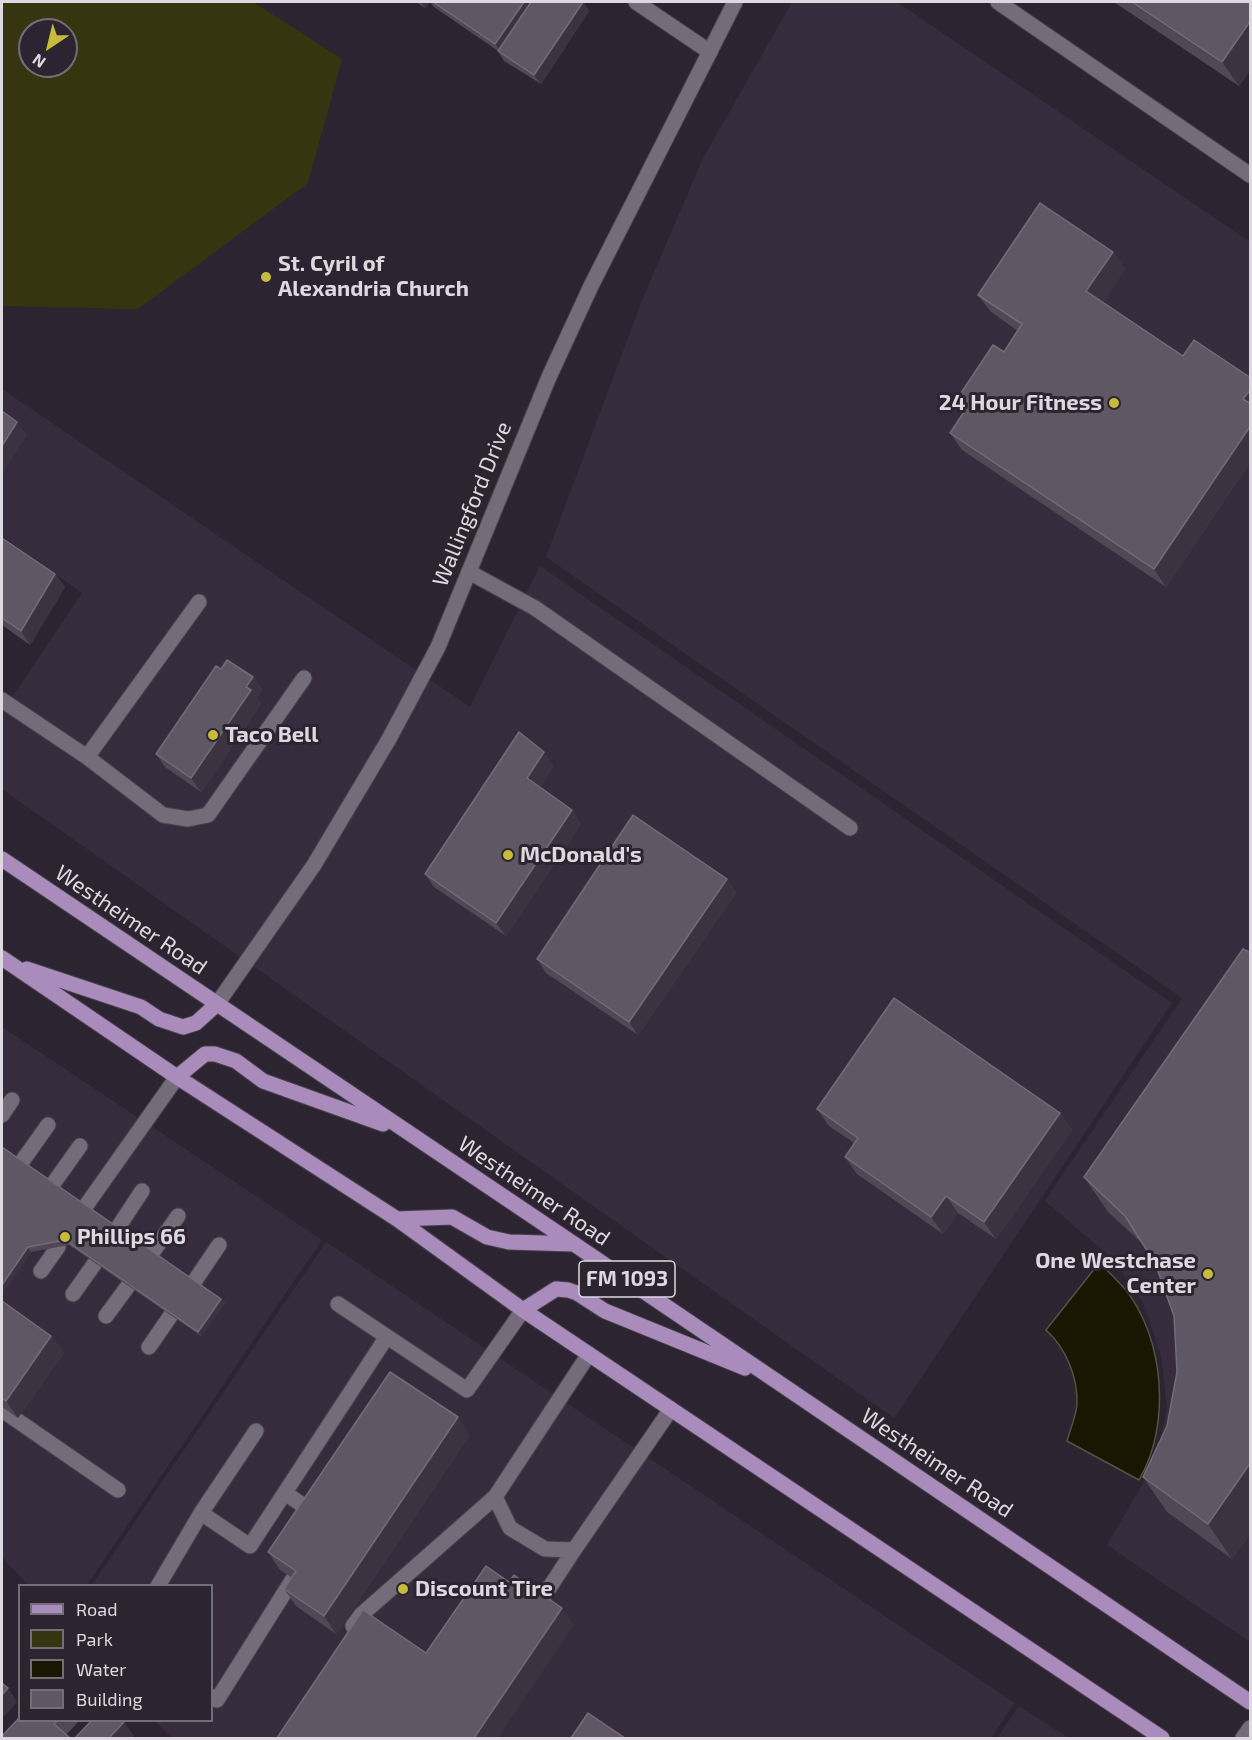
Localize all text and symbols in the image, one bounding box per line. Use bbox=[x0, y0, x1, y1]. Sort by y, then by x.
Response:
north arrow bbox=[18, 18, 78, 78]
text: N bbox=[28, 50, 49, 73]
place label: St. Cyril of Alexandria Church bbox=[278, 251, 469, 302]
marker: St. Cyril of Alexandria Church bbox=[259, 270, 273, 284]
place label: 24 Hour Fitness bbox=[939, 390, 1102, 416]
marker: 24 Hour Fitness bbox=[1107, 396, 1121, 410]
street label: Wallingford Drive bbox=[427, 418, 517, 590]
place label: Taco Bell bbox=[225, 722, 319, 748]
marker: Taco Bell bbox=[206, 728, 220, 742]
place label: McDonald's bbox=[520, 842, 642, 868]
marker: McDonald's bbox=[501, 848, 515, 862]
street label: Westheimer Road bbox=[50, 859, 212, 981]
street label: Westheimer Road bbox=[453, 1130, 615, 1252]
place label: Phillips 66 bbox=[77, 1224, 186, 1250]
marker: Phillips 66 bbox=[58, 1230, 72, 1244]
place label: One Westchase Center bbox=[1035, 1248, 1196, 1300]
road number: FM 1093 bbox=[579, 1261, 675, 1297]
marker: One Westchase Center bbox=[1201, 1267, 1215, 1281]
street label: Westheimer Road bbox=[856, 1402, 1018, 1524]
place label: Discount Tire bbox=[415, 1576, 553, 1602]
marker: Discount Tire bbox=[396, 1582, 410, 1596]
legend bbox=[18, 1584, 213, 1722]
text: Road bbox=[76, 1598, 117, 1620]
text: Park bbox=[76, 1628, 113, 1650]
text: Water bbox=[76, 1658, 126, 1680]
text: Building bbox=[76, 1688, 143, 1710]

